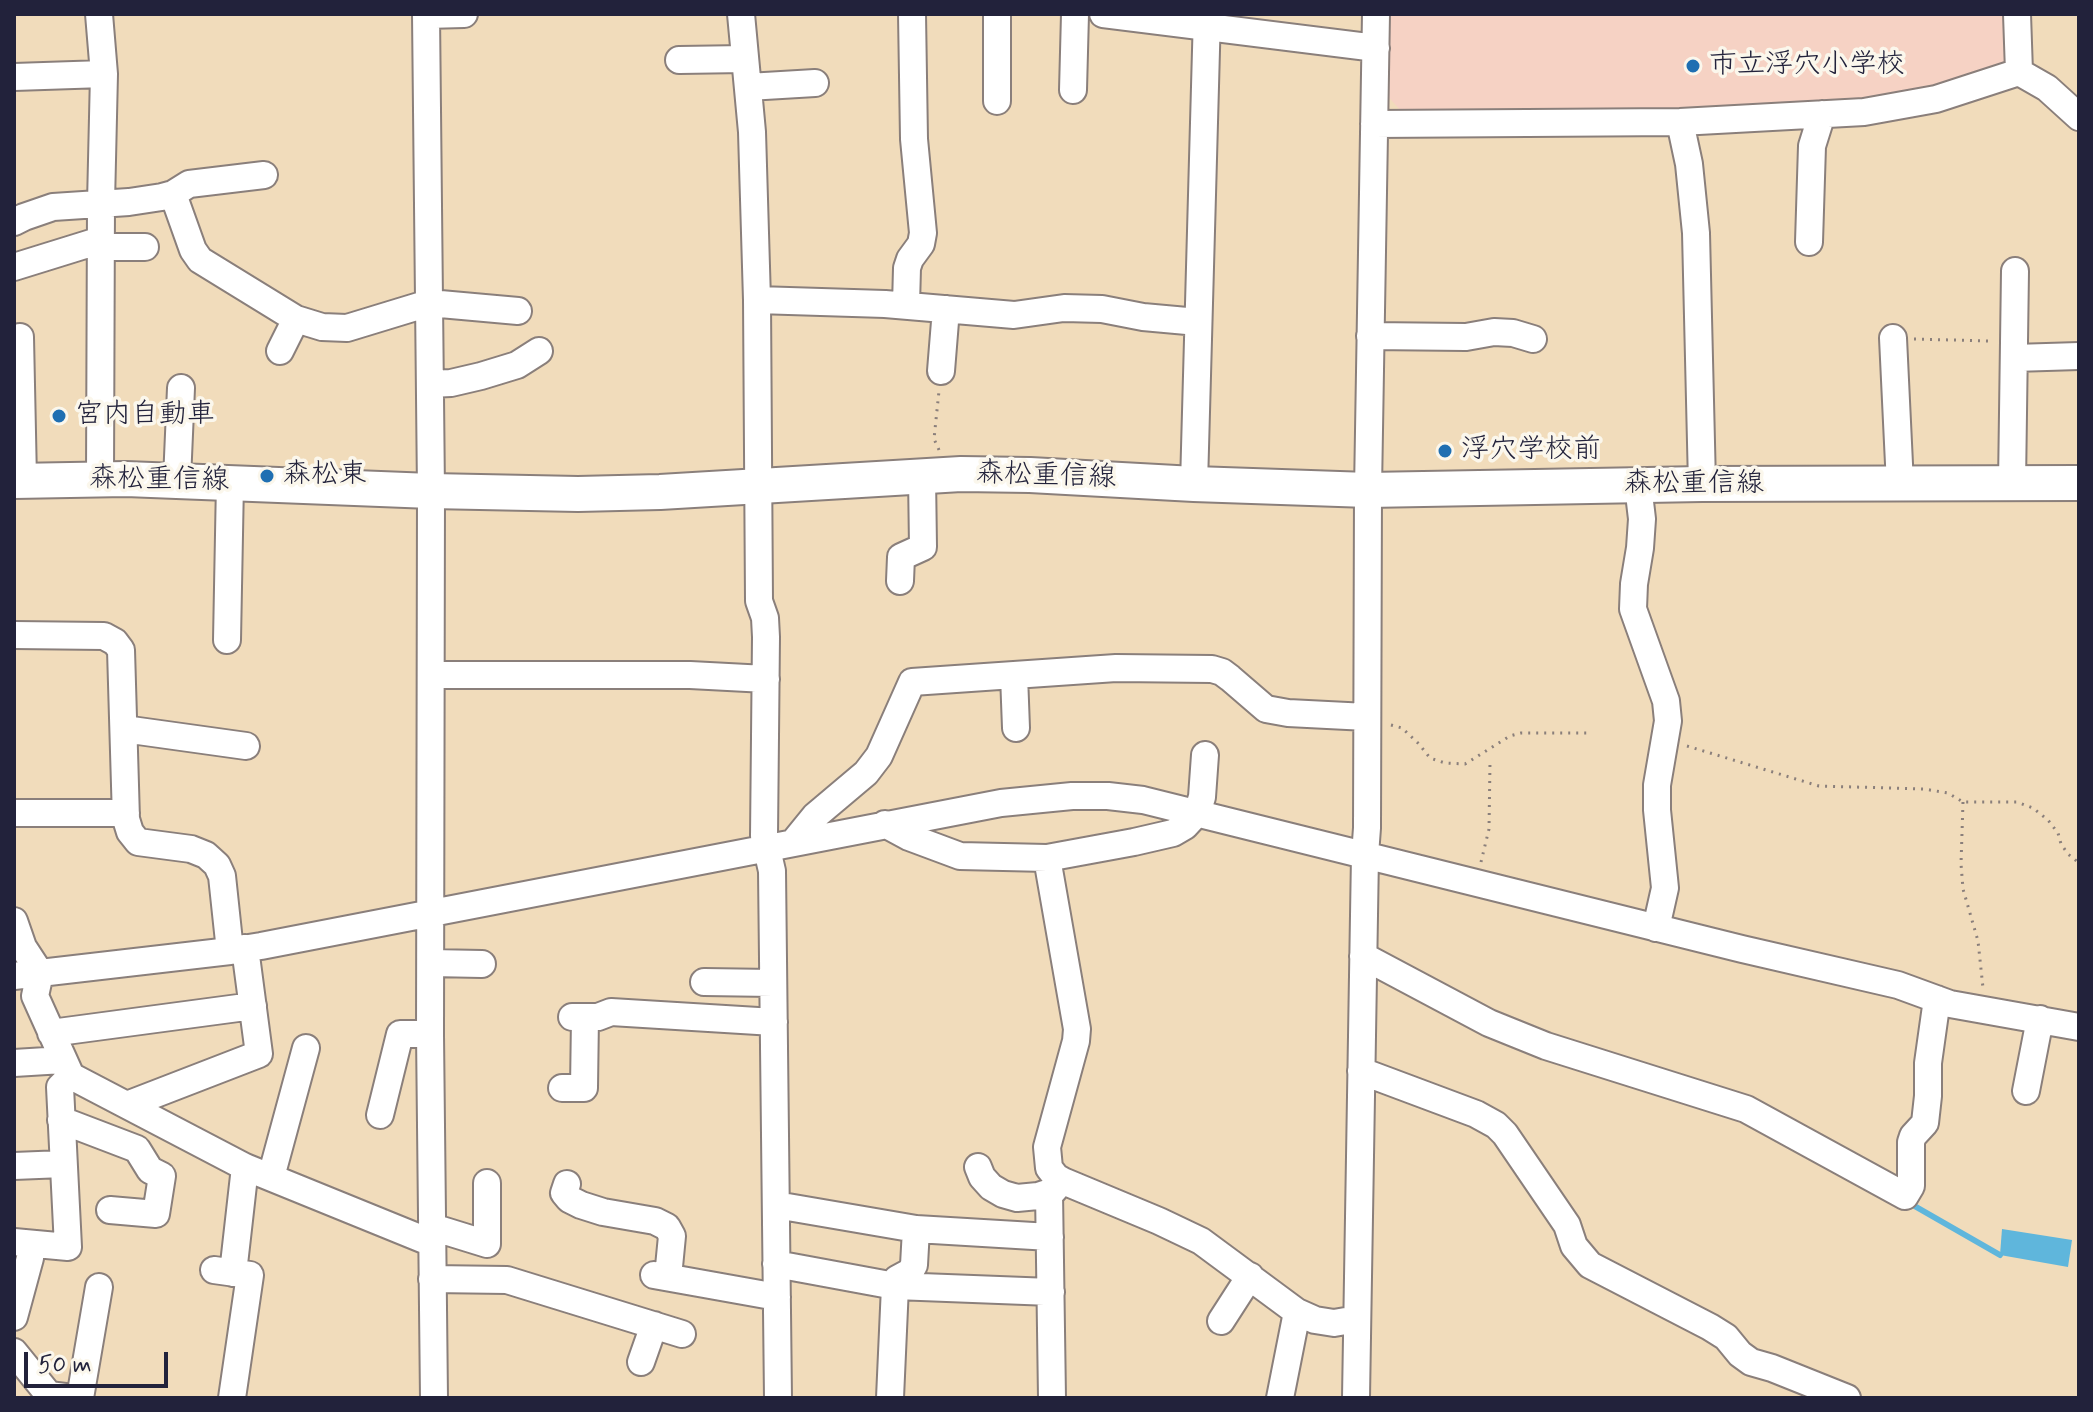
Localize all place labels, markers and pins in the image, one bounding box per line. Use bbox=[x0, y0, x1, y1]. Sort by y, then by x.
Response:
place label: 市立浮穴小学校 bbox=[1709, 49, 1905, 83]
marker: 市立浮穴小学校 bbox=[1684, 57, 1702, 75]
place label: 宮内自動車 bbox=[75, 399, 215, 433]
marker: 宮内自動車 bbox=[50, 407, 68, 425]
place label: 浮穴学校前 bbox=[1461, 434, 1601, 468]
marker: 浮穴学校前 bbox=[1436, 442, 1454, 460]
place label: 森松東 bbox=[283, 459, 367, 493]
marker: 森松東 bbox=[258, 467, 276, 485]

